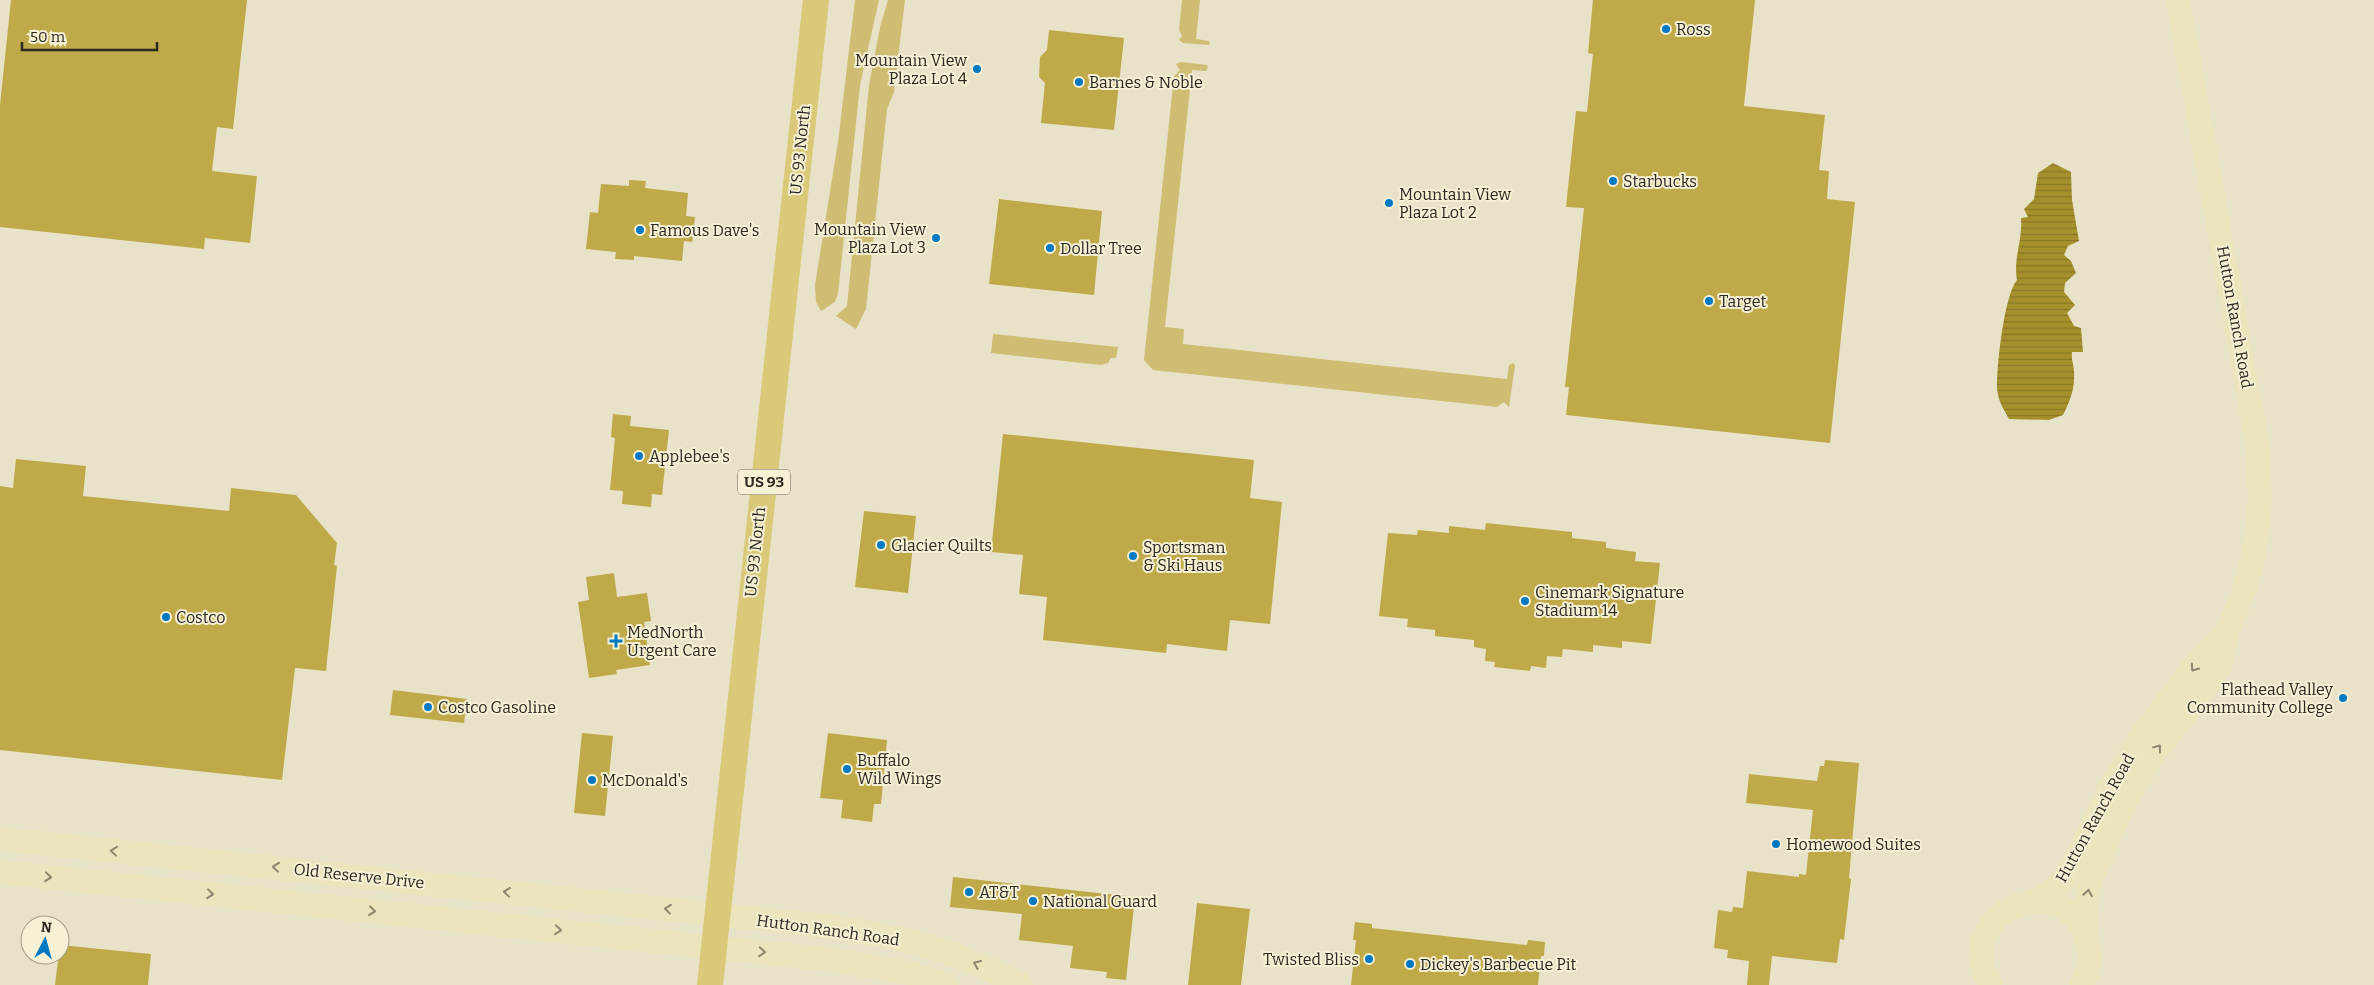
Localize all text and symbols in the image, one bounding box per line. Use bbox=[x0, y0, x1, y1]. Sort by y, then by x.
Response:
scale bar bbox=[22, 20, 158, 52]
place label: Ross bbox=[1676, 20, 1711, 39]
marker: Ross bbox=[1660, 23, 1672, 35]
text: 50 m bbox=[30, 28, 66, 46]
place label: Mountain View Plaza Lot 4 bbox=[855, 51, 968, 88]
marker: Mountain View Plaza Lot 4 bbox=[971, 63, 983, 75]
place label: Barnes & Noble bbox=[1089, 73, 1203, 92]
marker: Barnes & Noble bbox=[1073, 76, 1085, 88]
street label: US 93 North bbox=[786, 104, 814, 196]
place label: Starbucks bbox=[1623, 172, 1697, 191]
marker: Starbucks bbox=[1607, 175, 1619, 187]
place label: Mountain View Plaza Lot 2 bbox=[1399, 185, 1511, 222]
marker: Mountain View Plaza Lot 2 bbox=[1383, 197, 1395, 209]
place label: Mountain View Plaza Lot 3 bbox=[814, 220, 926, 257]
place label: Famous Dave's bbox=[650, 221, 759, 240]
marker: Famous Dave's bbox=[634, 224, 646, 236]
marker: Mountain View Plaza Lot 3 bbox=[930, 232, 942, 244]
place label: Dollar Tree bbox=[1060, 239, 1142, 258]
marker: Dollar Tree bbox=[1044, 242, 1056, 254]
street label: Hutton Ranch Road bbox=[2213, 244, 2257, 390]
place label: Target bbox=[1719, 292, 1766, 311]
marker: Target bbox=[1703, 295, 1715, 307]
place label: Applebee's bbox=[649, 447, 730, 466]
marker: Applebee's bbox=[633, 450, 645, 462]
road number: US 93 bbox=[738, 470, 790, 494]
street label: US 93 North bbox=[741, 506, 769, 598]
place label: Glacier Quilts bbox=[891, 536, 992, 555]
place label: Sportsman & Ski Haus bbox=[1143, 538, 1225, 575]
marker: Glacier Quilts bbox=[875, 539, 887, 551]
marker: Sportsman & Ski Haus bbox=[1127, 550, 1139, 562]
place label: Cinemark Signature Stadium 14 bbox=[1535, 583, 1684, 620]
marker: Cinemark Signature Stadium 14 bbox=[1519, 595, 1531, 607]
place label: Costco bbox=[176, 608, 225, 627]
marker: Costco bbox=[160, 611, 172, 623]
place label: MedNorth Urgent Care bbox=[627, 623, 717, 660]
marker: MedNorth Urgent Care bbox=[609, 634, 623, 648]
one-way arrow bbox=[2191, 662, 2200, 672]
place label: Flathead Valley Community College bbox=[2187, 680, 2334, 717]
marker: Flathead Valley Community College bbox=[2337, 692, 2349, 704]
place label: Costco Gasoline bbox=[438, 698, 556, 717]
marker: Costco Gasoline bbox=[422, 701, 434, 713]
one-way arrow bbox=[2152, 744, 2161, 754]
street label: Hutton Ranch Road bbox=[2052, 750, 2139, 886]
place label: Buffalo Wild Wings bbox=[857, 751, 942, 788]
marker: Buffalo Wild Wings bbox=[841, 763, 853, 775]
place label: McDonald's bbox=[602, 771, 688, 790]
marker: McDonald's bbox=[586, 774, 598, 786]
place label: Homewood Suites bbox=[1786, 835, 1921, 854]
marker: Homewood Suites bbox=[1770, 838, 1782, 850]
one-way arrow bbox=[110, 845, 118, 856]
street label: Old Reserve Drive bbox=[293, 860, 425, 892]
one-way arrow bbox=[271, 862, 279, 873]
one-way arrow bbox=[45, 871, 53, 882]
place label: AT&T bbox=[979, 883, 1019, 902]
marker: AT&T bbox=[963, 886, 975, 898]
one-way arrow bbox=[503, 887, 511, 898]
one-way arrow bbox=[206, 888, 214, 899]
one-way arrow bbox=[2083, 889, 2093, 898]
place label: National Guard bbox=[1043, 892, 1158, 911]
marker: National Guard bbox=[1027, 895, 1039, 907]
one-way arrow bbox=[664, 904, 672, 915]
one-way arrow bbox=[368, 905, 376, 916]
street label: Hutton Ranch Road bbox=[755, 911, 901, 950]
north arrow bbox=[20, 915, 70, 965]
text: N bbox=[40, 919, 53, 937]
one-way arrow bbox=[554, 924, 562, 935]
one-way arrow bbox=[758, 946, 766, 957]
place label: Twisted Bliss bbox=[1263, 950, 1359, 969]
marker: Twisted Bliss bbox=[1363, 953, 1375, 965]
place label: Dickey's Barbecue Pit bbox=[1420, 955, 1577, 974]
marker: Dickey's Barbecue Pit bbox=[1404, 958, 1416, 970]
one-way arrow bbox=[973, 960, 982, 971]

